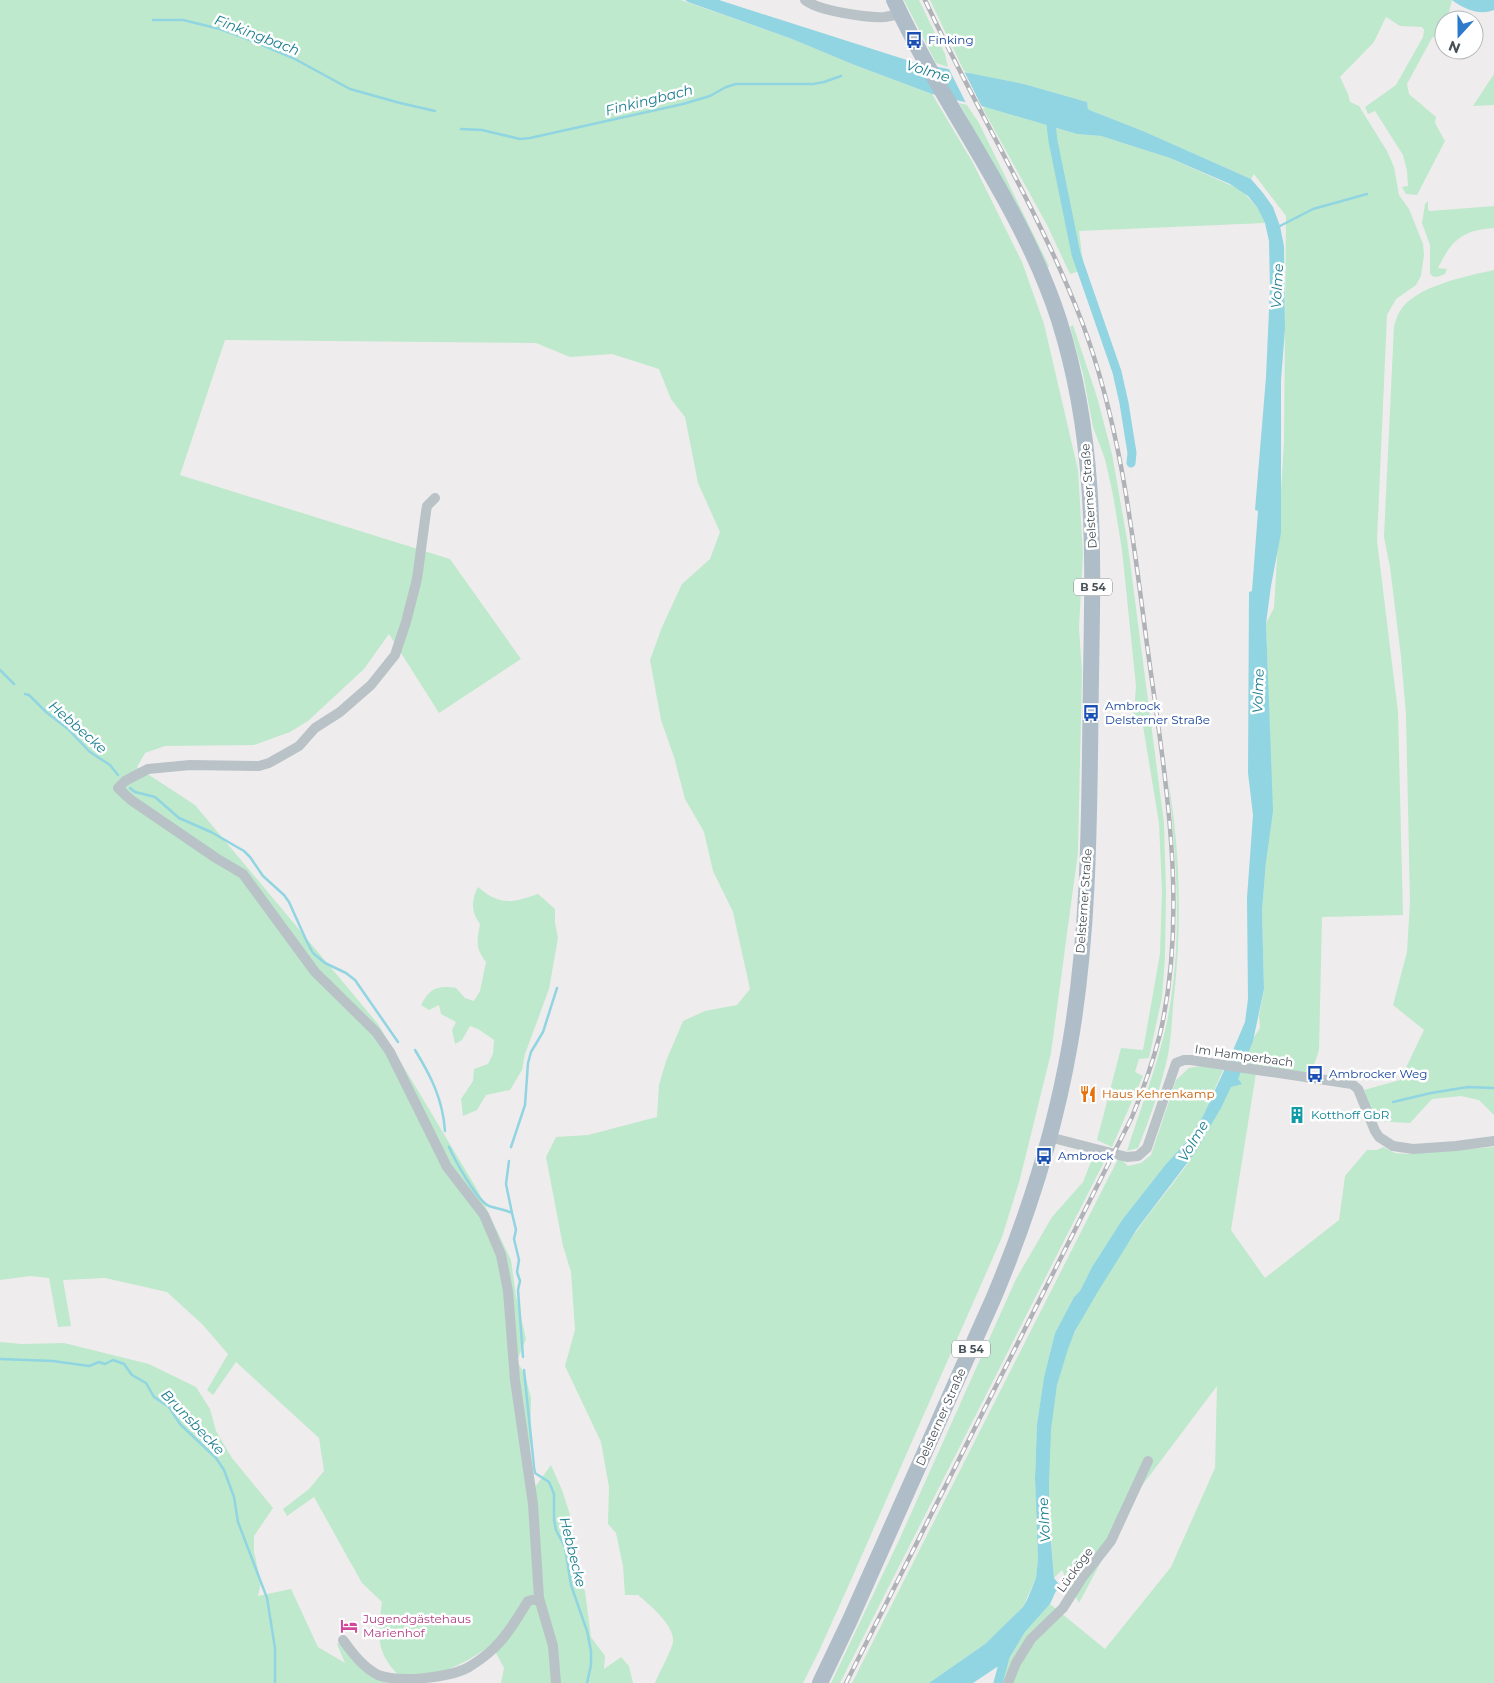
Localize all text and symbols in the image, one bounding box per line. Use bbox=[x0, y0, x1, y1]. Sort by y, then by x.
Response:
north arrow bbox=[1434, 10, 1484, 60]
water label: Finkingbach bbox=[212, 11, 302, 59]
bus stop icon: Finking bbox=[904, 30, 924, 50]
place label: Finking bbox=[928, 32, 974, 47]
text: N bbox=[1446, 37, 1463, 58]
water label: Volme bbox=[904, 56, 952, 86]
water label: Finkingbach bbox=[603, 80, 695, 120]
water label: Volme bbox=[1267, 263, 1287, 309]
street label: Delsterner Straße bbox=[1077, 443, 1100, 549]
road number: B 54 bbox=[1074, 578, 1112, 596]
water label: Volme bbox=[1248, 668, 1268, 714]
water label: Hebbecke bbox=[45, 697, 111, 757]
place label: Ambrock Delsterner Straße bbox=[1105, 698, 1210, 727]
bus stop icon: Ambrock Delsterner Straße bbox=[1081, 703, 1101, 723]
street label: Delsterner Straße bbox=[1072, 848, 1095, 954]
street label: Im Hamperbach bbox=[1194, 1041, 1294, 1070]
bus stop icon: Ambrocker Weg bbox=[1305, 1064, 1325, 1084]
place label: Ambrocker Weg bbox=[1329, 1066, 1428, 1081]
restaurant icon: Haus Kehrenkamp bbox=[1078, 1084, 1098, 1104]
place label: Haus Kehrenkamp bbox=[1102, 1086, 1215, 1101]
building icon: Kotthoff GbR bbox=[1287, 1105, 1307, 1125]
place label: Kotthoff GbR bbox=[1311, 1107, 1390, 1122]
water label: Volme bbox=[1174, 1117, 1212, 1165]
bus stop icon: Ambrock bbox=[1034, 1146, 1054, 1166]
place label: Ambrock bbox=[1058, 1148, 1114, 1163]
road number: B 54 bbox=[952, 1340, 990, 1358]
street label: Delsterner Straße bbox=[912, 1366, 969, 1468]
water label: Brunsbecke bbox=[157, 1386, 229, 1458]
water label: Volme bbox=[1034, 1497, 1054, 1543]
water label: Hebbecke bbox=[556, 1515, 590, 1589]
street label: Lücköge bbox=[1053, 1544, 1096, 1595]
place label: Jugendgästehaus Marienhof bbox=[362, 1611, 471, 1640]
hotel icon: Jugendgästehaus Marienhof bbox=[339, 1616, 359, 1636]

